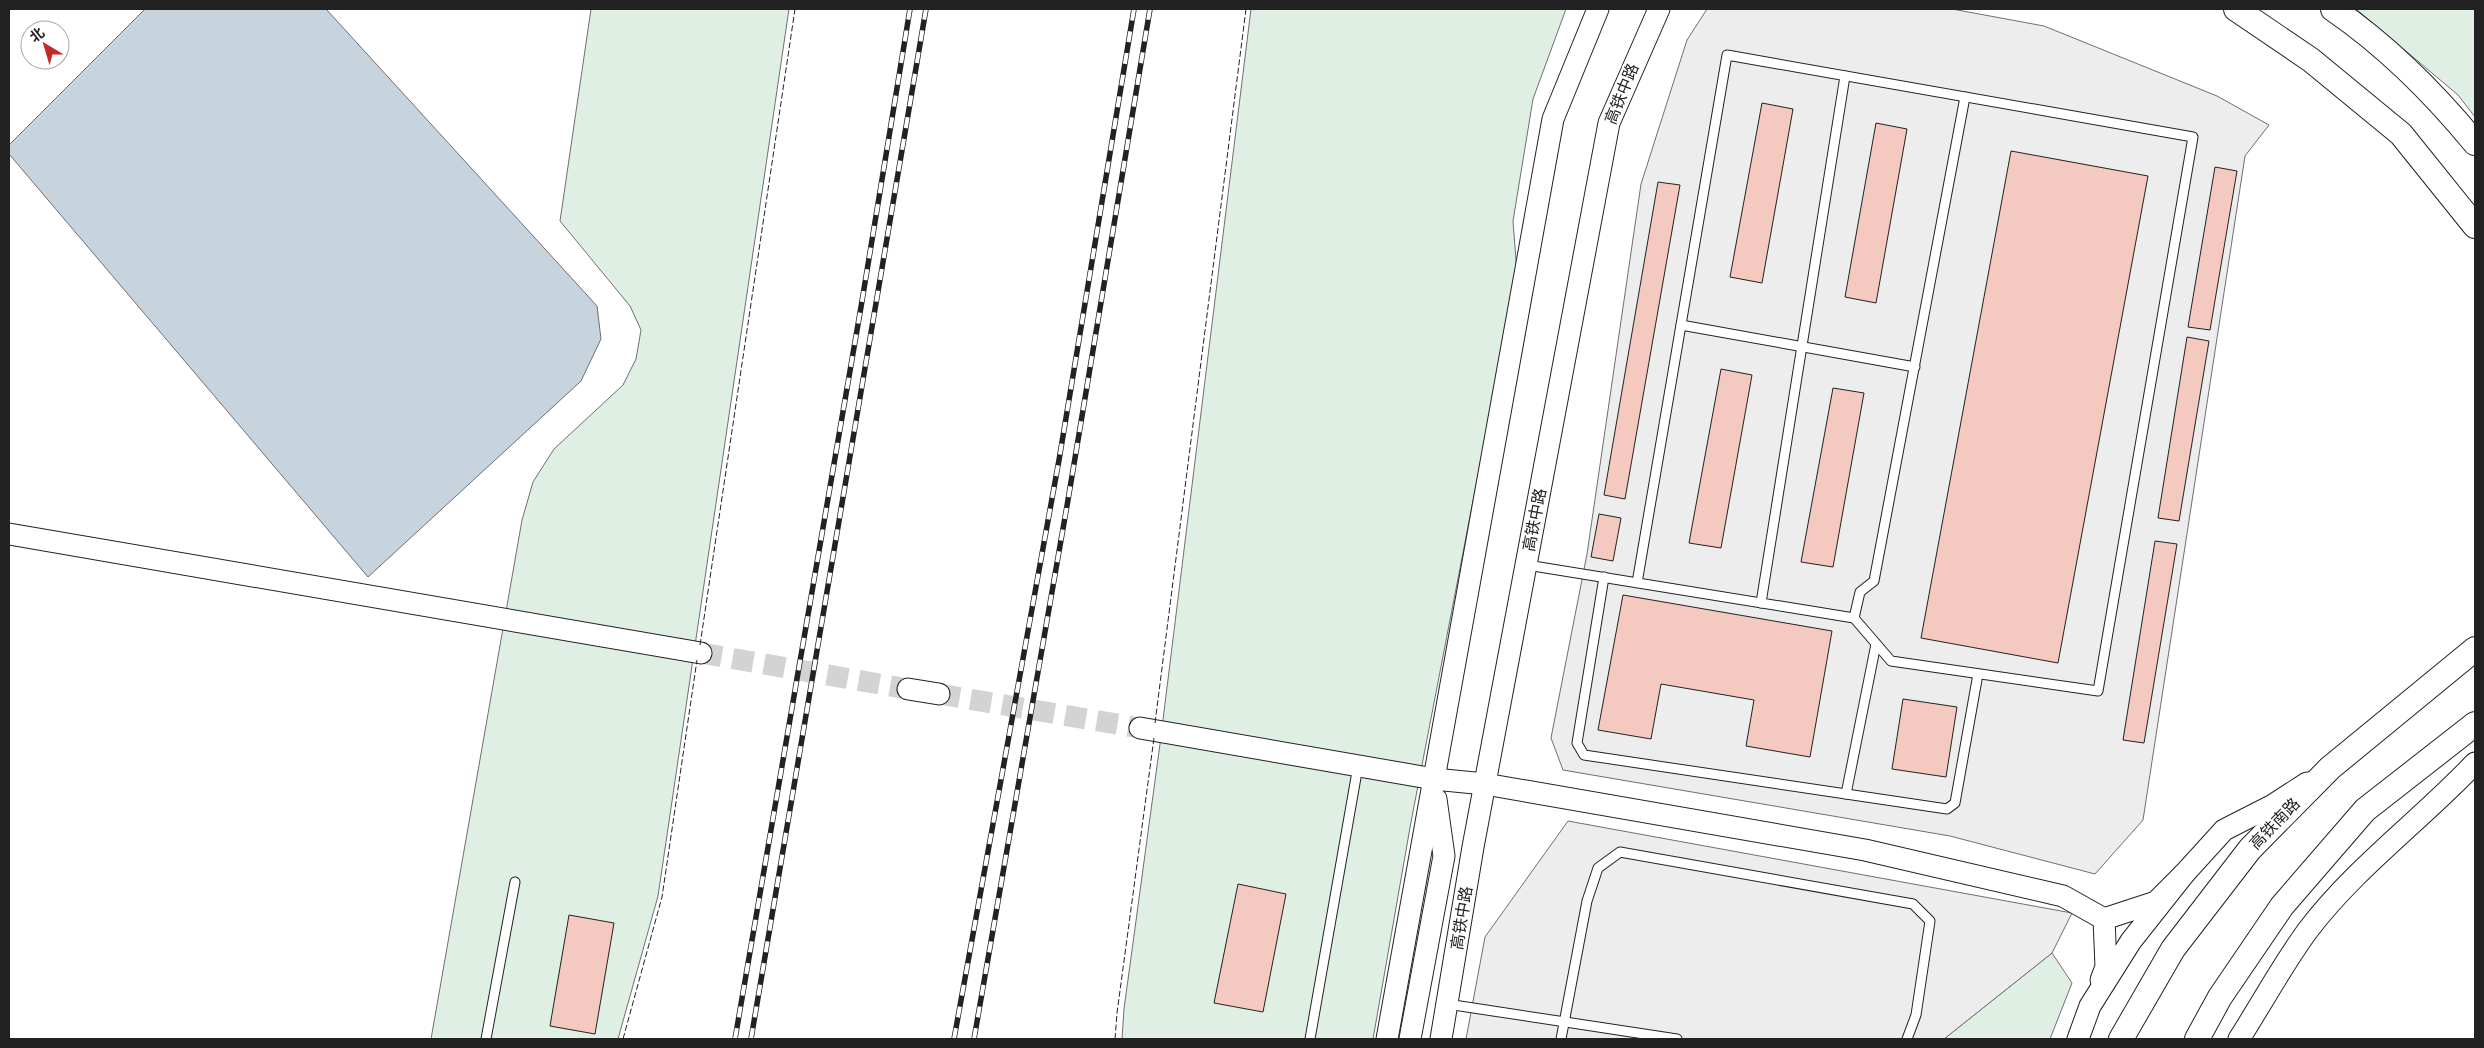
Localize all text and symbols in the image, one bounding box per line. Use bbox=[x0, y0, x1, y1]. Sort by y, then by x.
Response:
north arrow bbox=[20, 20, 70, 70]
text: 北 bbox=[26, 23, 49, 48]
street label: 高铁中路 bbox=[1600, 60, 1644, 128]
street label: 高铁中路 bbox=[1518, 486, 1552, 554]
street label: 高铁南路 bbox=[2245, 793, 2305, 855]
street label: 高铁中路 bbox=[1446, 885, 1478, 951]

